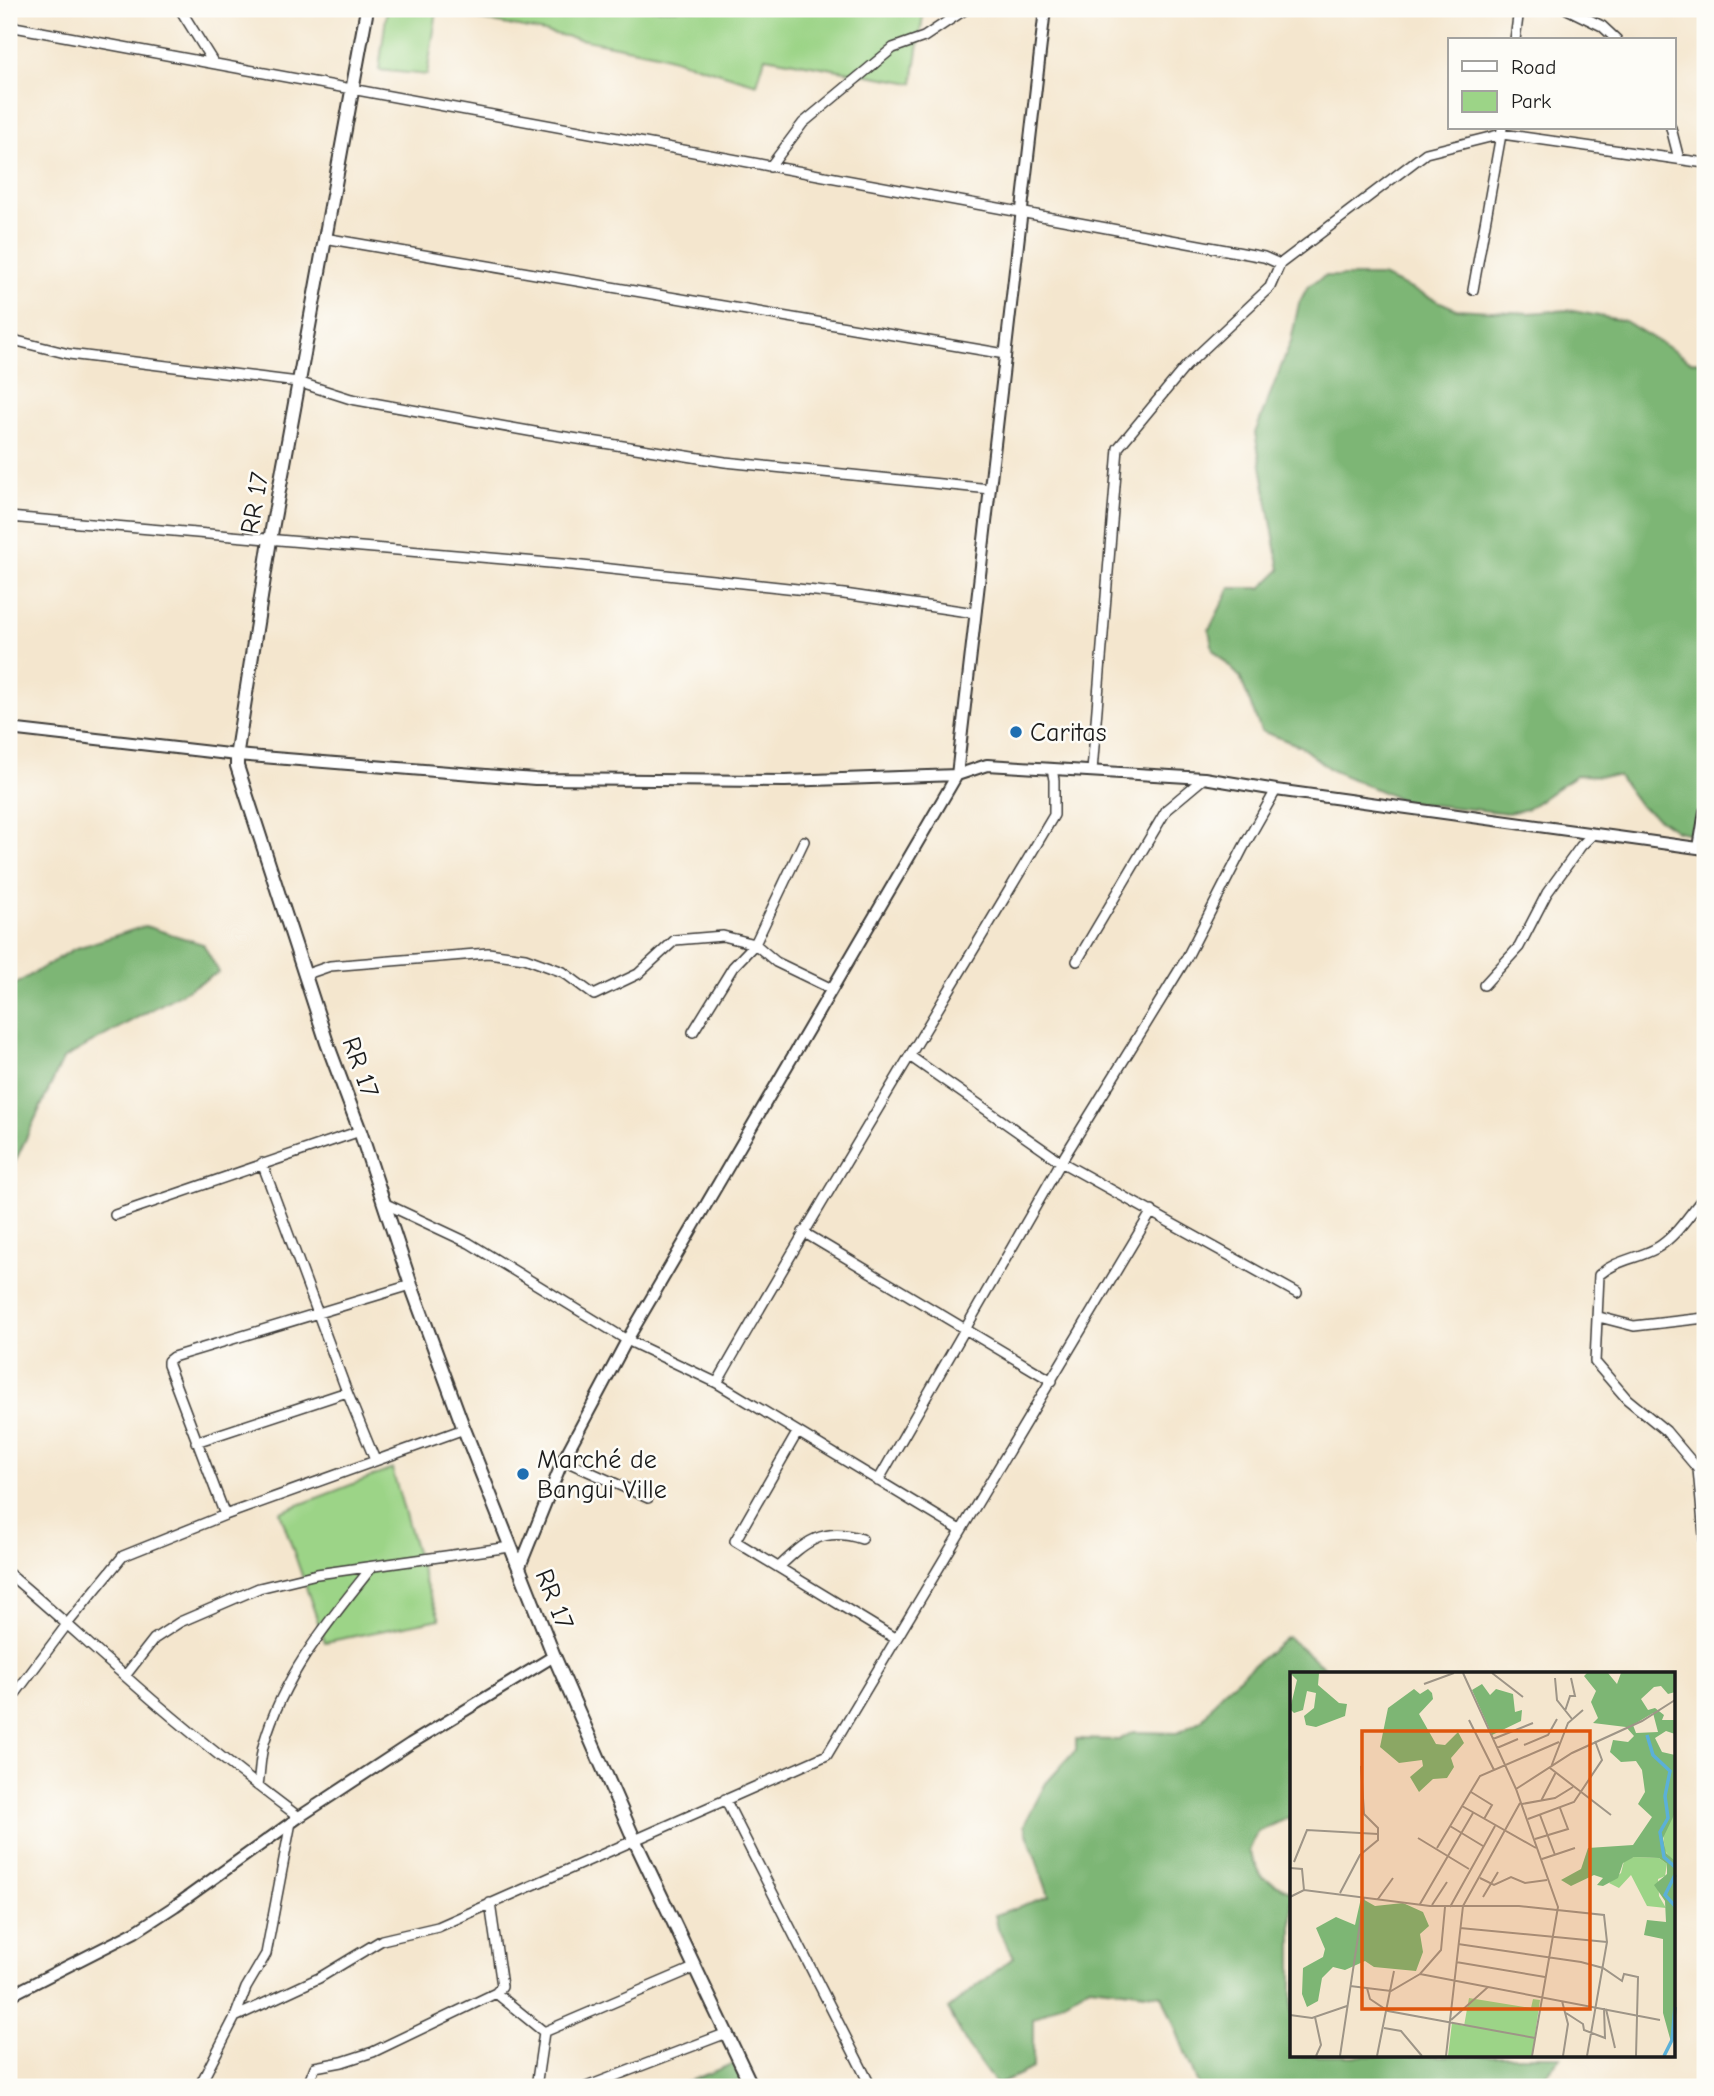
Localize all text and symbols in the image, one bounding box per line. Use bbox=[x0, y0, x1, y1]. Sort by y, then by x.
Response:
legend bbox=[1448, 38, 1676, 130]
text: Road bbox=[1511, 55, 1556, 79]
text: Park bbox=[1511, 89, 1551, 113]
street label: RR 17 bbox=[235, 470, 275, 536]
place label: Caritas bbox=[1030, 718, 1107, 748]
marker: Caritas bbox=[1008, 724, 1024, 740]
street label: RR 17 bbox=[335, 1033, 385, 1102]
place label: Marché de Bangui Ville bbox=[537, 1445, 667, 1505]
marker: Marché de Bangui Ville bbox=[515, 1466, 531, 1482]
street label: RR 17 bbox=[528, 1565, 580, 1634]
inset map bbox=[1290, 1672, 1676, 2058]

